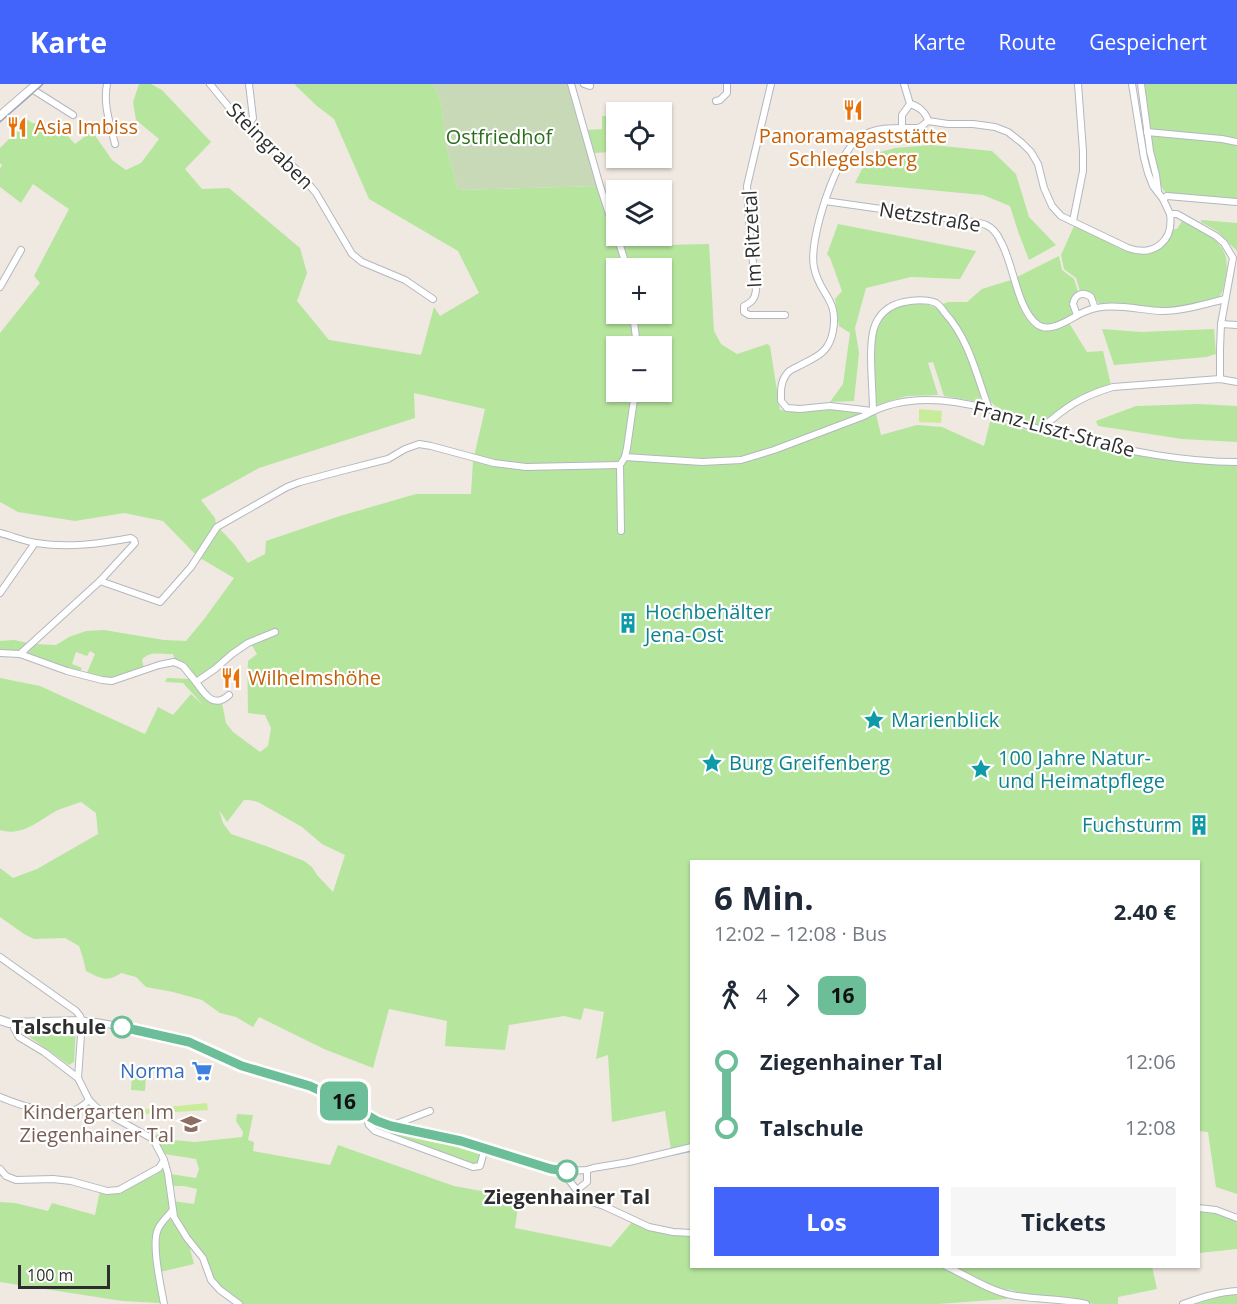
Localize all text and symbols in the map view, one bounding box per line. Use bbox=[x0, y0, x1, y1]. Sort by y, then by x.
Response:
text: Karte bbox=[30, 23, 107, 61]
text: Karte bbox=[913, 28, 965, 56]
text: Route bbox=[998, 28, 1056, 56]
text: Gespeichert bbox=[1089, 28, 1207, 56]
street label: Steingraben bbox=[221, 96, 320, 195]
restaurant icon: Panoramagaststätte Schlegelsberg bbox=[841, 98, 865, 122]
map controls bbox=[606, 102, 672, 402]
button: locate bbox=[606, 102, 672, 168]
place label: Asia Imbiss bbox=[34, 113, 138, 140]
restaurant icon: Asia Imbiss bbox=[5, 115, 29, 139]
place label: Panoramagaststätte Schlegelsberg bbox=[759, 122, 947, 172]
park label: Ostfriedhof bbox=[446, 123, 554, 150]
button: layers bbox=[606, 180, 672, 246]
street label: Im Ritzetal bbox=[735, 190, 768, 289]
street label: Netzstraße bbox=[877, 195, 983, 238]
button: + bbox=[606, 258, 672, 324]
button: − bbox=[606, 336, 672, 402]
street label: Franz-Liszt-Straße bbox=[970, 394, 1138, 463]
place label: Hochbehälter Jena-Ost bbox=[643, 598, 772, 648]
building icon: Hochbehälter Jena-Ost bbox=[616, 611, 640, 635]
place label: Wilhelmshöhe bbox=[248, 664, 381, 691]
restaurant icon: Wilhelmshöhe bbox=[219, 666, 243, 690]
place label: Marienblick bbox=[891, 706, 1000, 733]
place icon: Marienblick bbox=[862, 708, 886, 732]
place label: 100 Jahre Natur- und Heimatpflege bbox=[998, 744, 1165, 794]
place label: Burg Greifenberg bbox=[729, 749, 890, 776]
place icon: Burg Greifenberg bbox=[700, 751, 724, 775]
place icon: 100 Jahre Natur- und Heimatpflege bbox=[969, 757, 993, 781]
place label: Fuchsturm bbox=[1082, 811, 1182, 838]
building icon: Fuchsturm bbox=[1187, 813, 1211, 837]
text: 6 Min. bbox=[714, 875, 814, 920]
text: 2.40 € bbox=[1114, 896, 1176, 926]
text: 12:02 – 12:08 · Bus bbox=[714, 920, 887, 947]
icon: walk bbox=[714, 979, 747, 1012]
icon: forward bbox=[776, 979, 809, 1012]
text: 16 bbox=[830, 981, 854, 1009]
text: 4 bbox=[756, 982, 767, 1009]
place label: Talschule bbox=[12, 1013, 106, 1040]
marker: Talschule bbox=[111, 1016, 133, 1038]
text: Ziegenhainer Tal bbox=[760, 1046, 943, 1076]
text: 12:06 bbox=[1125, 1048, 1176, 1075]
place label: Norma bbox=[120, 1057, 185, 1084]
supermarket icon: Norma bbox=[190, 1059, 214, 1083]
line badge: 16 bbox=[317, 1082, 371, 1120]
text: 16 bbox=[332, 1087, 356, 1115]
place label: Kindergarten Im Ziegenhainer Tal bbox=[19, 1098, 174, 1148]
school or university icon: Kindergarten Im Ziegenhainer Tal bbox=[179, 1112, 203, 1136]
text: Talschule bbox=[760, 1112, 864, 1142]
text: 12:08 bbox=[1125, 1114, 1176, 1141]
marker: Ziegenhainer Tal bbox=[556, 1160, 578, 1182]
place label: Ziegenhainer Tal bbox=[484, 1183, 650, 1210]
button: Los bbox=[714, 1187, 939, 1256]
button: Tickets bbox=[951, 1187, 1176, 1256]
scale bar bbox=[18, 1262, 110, 1290]
text: 100 m bbox=[27, 1264, 73, 1286]

